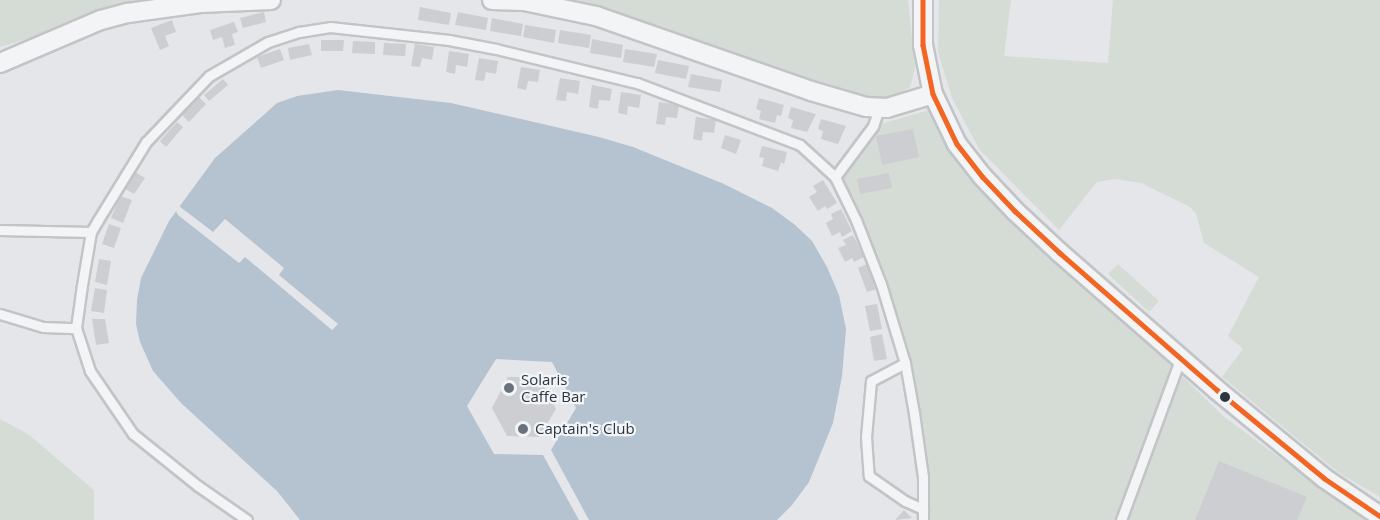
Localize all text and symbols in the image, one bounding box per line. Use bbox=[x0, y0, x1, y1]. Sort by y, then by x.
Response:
place label: Solaris Caffe Bar bbox=[521, 370, 585, 405]
marker: Solaris Caffe Bar bbox=[502, 381, 516, 395]
unlabelled marker bbox=[1219, 391, 1231, 403]
place label: Captain's Club bbox=[535, 420, 635, 438]
marker: Captain's Club bbox=[516, 422, 530, 436]

